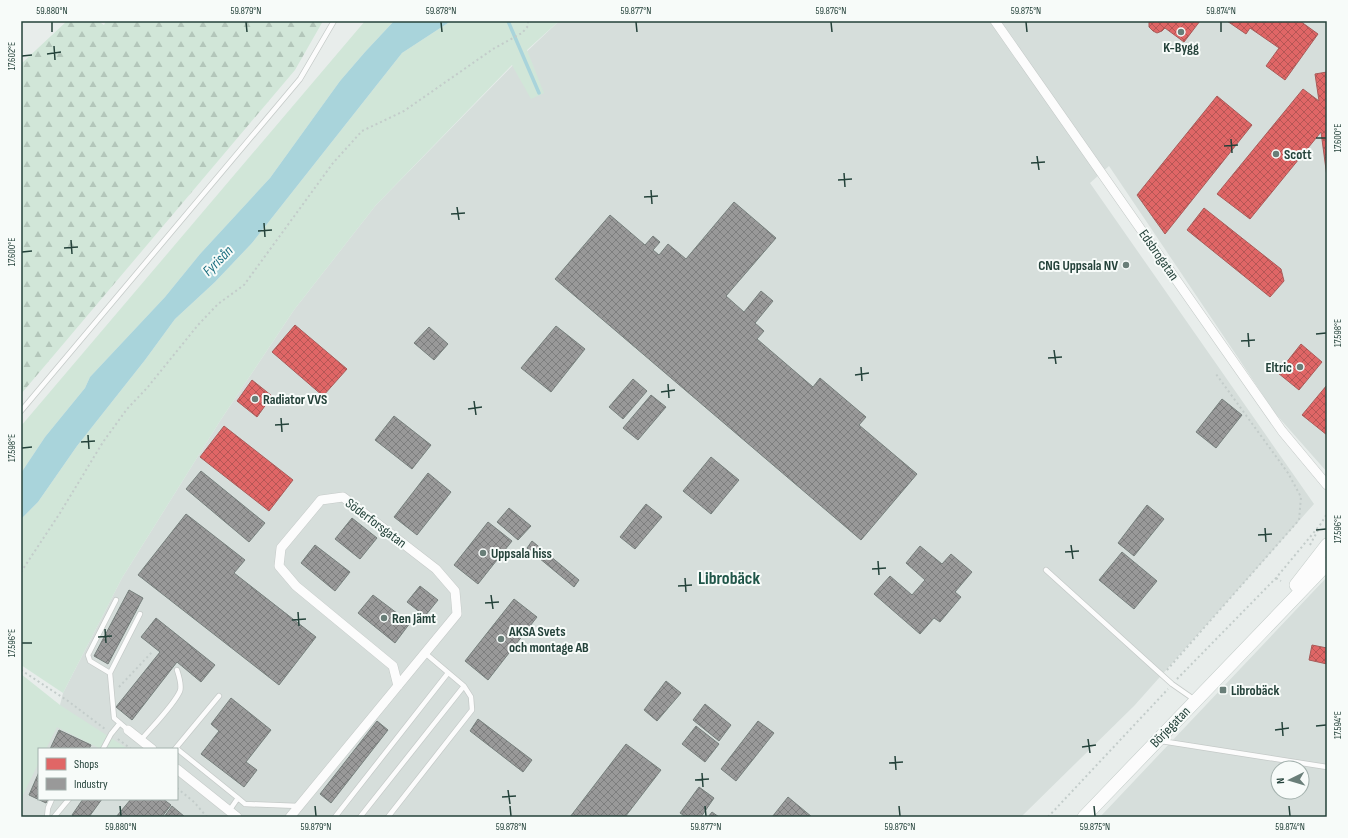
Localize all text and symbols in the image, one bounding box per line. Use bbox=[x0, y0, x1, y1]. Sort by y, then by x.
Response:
text: 59.880°N bbox=[36, 5, 68, 17]
text: 59.879°N bbox=[231, 5, 261, 17]
text: 59.878°N bbox=[426, 5, 456, 17]
text: 59.877°N bbox=[621, 5, 651, 17]
text: 59.876°N bbox=[816, 5, 846, 17]
text: 59.875°N bbox=[1011, 5, 1041, 17]
text: 59.874°N bbox=[1206, 5, 1236, 17]
marker: K-Bygg bbox=[1176, 27, 1186, 37]
place label: K-Bygg bbox=[1163, 39, 1199, 56]
text: 17.602°E bbox=[6, 42, 18, 70]
text: 17.600°E bbox=[1332, 124, 1344, 152]
place label: Scott bbox=[1284, 146, 1312, 163]
marker: Scott bbox=[1271, 149, 1281, 159]
street label: Edsbrogatan bbox=[1135, 226, 1183, 284]
text: 17.600°E bbox=[6, 238, 18, 266]
water label: Fyrisån bbox=[199, 242, 237, 280]
place label: CNG Uppsala NV bbox=[1038, 257, 1118, 274]
marker: CNG Uppsala NV bbox=[1121, 260, 1131, 270]
text: 17.598°E bbox=[1332, 319, 1344, 347]
place label: Eltric bbox=[1265, 359, 1292, 376]
marker: Eltric bbox=[1295, 362, 1305, 372]
place label: Radiator VVS bbox=[263, 391, 327, 408]
marker: Radiator VVS bbox=[250, 394, 260, 404]
text: 17.598°E bbox=[6, 434, 18, 462]
street label: Söderforsgatan bbox=[342, 494, 410, 552]
text: 17.596°E bbox=[1332, 515, 1344, 543]
place label: Uppsala hiss bbox=[491, 545, 552, 562]
marker: Uppsala hiss bbox=[478, 548, 488, 558]
district label: Librobäck bbox=[698, 568, 760, 589]
place label: Ren Jämt bbox=[392, 610, 436, 627]
marker: Ren Jämt bbox=[379, 613, 389, 623]
place label: AKSA Svets och montage AB bbox=[508, 623, 589, 656]
text: 17.596°E bbox=[6, 629, 18, 657]
marker: AKSA Svets och montage AB bbox=[496, 634, 506, 644]
place label: Librobäck bbox=[1231, 682, 1279, 699]
marker: Librobäck bbox=[1218, 685, 1228, 695]
street label: Börjegatan bbox=[1146, 703, 1194, 751]
text: 17.594°E bbox=[1332, 711, 1344, 739]
legend bbox=[38, 748, 178, 800]
text: Shops bbox=[74, 757, 99, 772]
north arrow bbox=[1270, 760, 1310, 800]
text: Industry bbox=[74, 777, 108, 792]
text: N bbox=[1274, 777, 1287, 784]
text: 59.880°N bbox=[105, 821, 137, 833]
text: 59.879°N bbox=[301, 821, 331, 833]
text: 59.878°N bbox=[496, 821, 526, 833]
text: 59.877°N bbox=[691, 821, 721, 833]
text: 59.876°N bbox=[885, 821, 915, 833]
text: 59.875°N bbox=[1080, 821, 1110, 833]
text: 59.874°N bbox=[1275, 821, 1305, 833]

